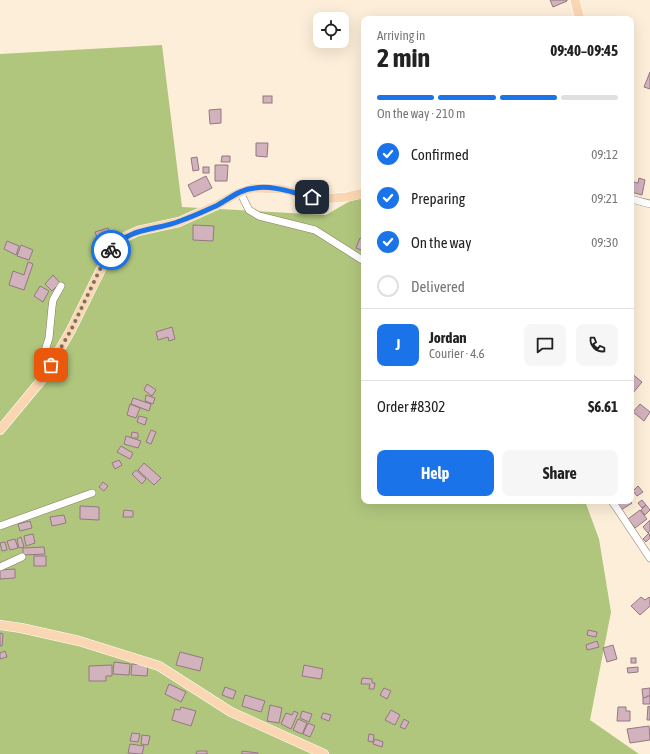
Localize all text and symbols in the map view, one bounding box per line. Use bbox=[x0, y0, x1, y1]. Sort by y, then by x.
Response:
map controls bbox=[313, 12, 349, 48]
button: locate bbox=[313, 12, 349, 48]
text: Arriving in bbox=[377, 28, 425, 43]
text: 09:40–09:45 bbox=[550, 42, 618, 59]
text: 2 min bbox=[377, 43, 430, 73]
text: On the way · 210 m bbox=[377, 106, 465, 121]
icon: check bbox=[377, 143, 399, 165]
text: Confirmed bbox=[411, 146, 469, 163]
text: 09:12 bbox=[591, 147, 618, 162]
pin bbox=[295, 180, 329, 214]
icon: home bbox=[301, 186, 323, 208]
icon: check bbox=[377, 187, 399, 209]
text: Preparing bbox=[411, 190, 465, 207]
text: 09:21 bbox=[591, 191, 618, 206]
courier bbox=[91, 230, 131, 270]
icon: check bbox=[377, 231, 399, 253]
text: On the way bbox=[411, 234, 472, 251]
text: 09:30 bbox=[591, 235, 618, 250]
icon: bike bbox=[100, 239, 122, 261]
text: Delivered bbox=[411, 278, 465, 295]
button: chat bbox=[524, 324, 566, 366]
button: phone bbox=[576, 324, 618, 366]
text: Jordan bbox=[429, 329, 467, 346]
text: J bbox=[396, 336, 400, 353]
text: Courier · 4.6 bbox=[429, 346, 485, 361]
pin bbox=[34, 348, 68, 382]
icon: bag bbox=[40, 354, 62, 376]
text: Order #8302 bbox=[377, 398, 445, 415]
text: $6.61 bbox=[588, 398, 618, 415]
button: Help bbox=[377, 450, 494, 496]
button: Share bbox=[502, 450, 618, 496]

